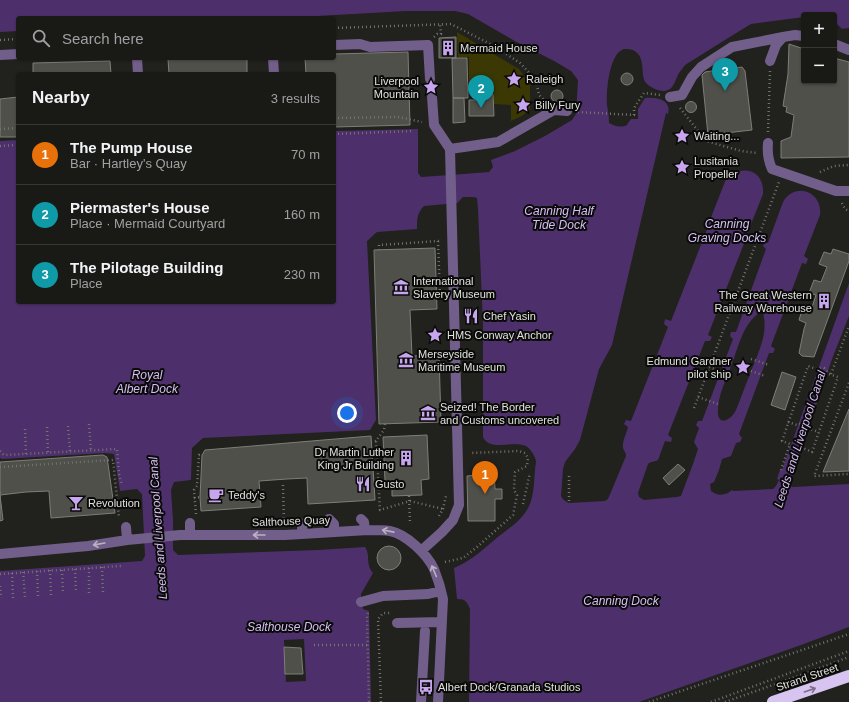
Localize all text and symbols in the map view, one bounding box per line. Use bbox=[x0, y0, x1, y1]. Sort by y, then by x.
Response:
map controls bbox=[801, 12, 837, 84]
button: + bbox=[801, 12, 837, 48]
search box bbox=[16, 16, 336, 60]
icon: search bbox=[30, 27, 52, 49]
text: Search here bbox=[62, 30, 144, 47]
building icon: Mermaid House bbox=[439, 39, 457, 57]
place label: Mermaid House bbox=[460, 42, 538, 54]
button: − bbox=[801, 48, 837, 84]
pin: 3 bbox=[712, 58, 738, 91]
place icon: Raleigh bbox=[505, 70, 523, 88]
place label: Raleigh bbox=[526, 73, 563, 85]
place label: Liverpool Mountain bbox=[374, 75, 419, 100]
pin: 2 bbox=[468, 75, 494, 108]
place icon: Liverpool Mountain bbox=[422, 78, 440, 96]
text: Nearby bbox=[32, 88, 90, 107]
text: 3 results bbox=[271, 91, 320, 106]
place icon: Billy Fury bbox=[514, 96, 532, 114]
place label: Billy Fury bbox=[535, 99, 581, 111]
place icon: Waiting... bbox=[673, 127, 691, 145]
place label: Waiting... bbox=[694, 130, 739, 142]
text: The Pump House bbox=[70, 139, 193, 156]
text: 1 bbox=[41, 147, 49, 162]
text: 70 m bbox=[291, 147, 320, 162]
place label: Lusitania Propeller bbox=[694, 155, 739, 180]
text: Bar · Hartley's Quay bbox=[70, 156, 187, 171]
place icon: Lusitania Propeller bbox=[673, 158, 691, 176]
text: Piermaster's House bbox=[70, 199, 209, 216]
water label: Canning Half Tide Dock bbox=[524, 204, 595, 232]
text: 2 bbox=[41, 207, 49, 222]
text: 160 m bbox=[284, 207, 320, 222]
text: Place · Mermaid Courtyard bbox=[70, 216, 225, 231]
water label: Canning Graving Docks bbox=[688, 217, 766, 245]
text: The Pilotage Building bbox=[70, 259, 223, 276]
text: 3 bbox=[41, 267, 49, 282]
text: 230 m bbox=[284, 267, 320, 282]
place label: International Slavery Museum bbox=[413, 275, 495, 300]
text: Place bbox=[70, 276, 103, 291]
museum icon: International Slavery Museum bbox=[392, 278, 410, 296]
place label: The Great Western Railway Warehouse bbox=[715, 289, 812, 314]
building icon: The Great Western Railway Warehouse bbox=[815, 292, 833, 310]
restaurant icon: Chef Yasin bbox=[462, 307, 480, 325]
place label: Chef Yasin bbox=[483, 310, 536, 322]
place icon: HMS Conway Anchor bbox=[426, 326, 444, 344]
place label: HMS Conway Anchor bbox=[447, 329, 552, 341]
place label: Merseyside Maritime Museum bbox=[418, 348, 505, 373]
museum icon: Merseyside Maritime Museum bbox=[397, 351, 415, 369]
place label: Edmund Gardner pilot ship bbox=[647, 355, 731, 380]
place icon: Edmund Gardner pilot ship bbox=[734, 358, 752, 376]
water label: Royal Albert Dock bbox=[115, 368, 179, 396]
water label: Leeds and Liverpool Canal bbox=[771, 369, 829, 509]
place label: Seized! The Border and Customs uncovered bbox=[440, 401, 559, 426]
your location bbox=[337, 403, 357, 423]
museum icon: Seized! The Border and Customs uncovered bbox=[419, 404, 437, 422]
place label: Dr Martin Luther King Jr Building bbox=[315, 446, 394, 471]
building icon: Dr Martin Luther King Jr Building bbox=[397, 449, 415, 467]
water label: Leeds and Liverpool Canal bbox=[146, 456, 170, 600]
pin: 1 bbox=[472, 461, 498, 494]
restaurant icon: Gusto bbox=[354, 475, 372, 493]
place label: Gusto bbox=[375, 478, 404, 490]
cafe icon: Teddy's bbox=[207, 486, 225, 504]
place label: Teddy's bbox=[228, 489, 265, 501]
bar icon: Revolution bbox=[67, 494, 85, 512]
place label: Revolution bbox=[88, 497, 140, 509]
street label: Salthouse Quay bbox=[252, 514, 331, 528]
one-way arrow bbox=[382, 527, 395, 535]
one-way arrow bbox=[253, 531, 266, 539]
one-way arrow bbox=[92, 540, 105, 548]
one-way arrow bbox=[430, 565, 437, 577]
water label: Canning Dock bbox=[583, 594, 660, 608]
water label: Salthouse Dock bbox=[247, 620, 332, 634]
street label: Strand Street bbox=[774, 661, 840, 693]
bus stop icon: Albert Dock/Granada Studios bbox=[417, 678, 435, 696]
place label: Albert Dock/Granada Studios bbox=[438, 681, 581, 693]
one-way arrow bbox=[804, 685, 816, 693]

